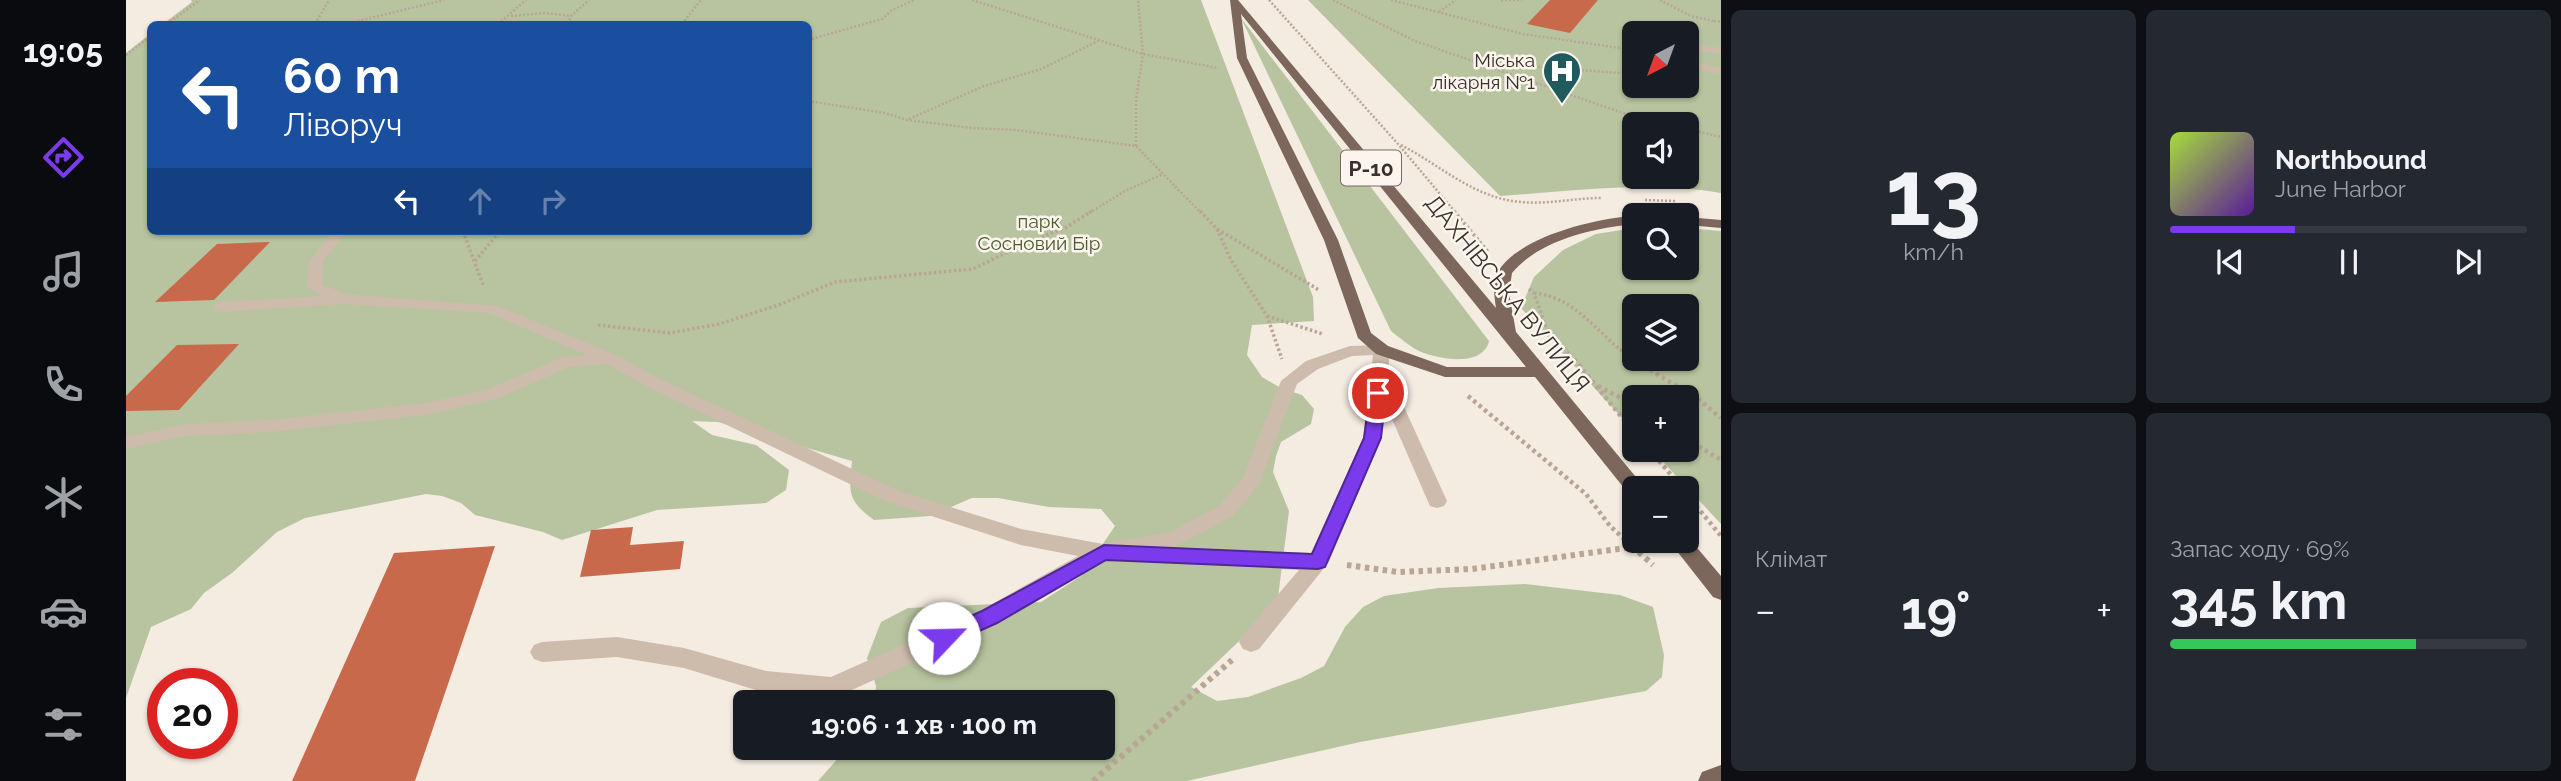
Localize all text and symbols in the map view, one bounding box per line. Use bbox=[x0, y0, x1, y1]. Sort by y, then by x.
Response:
north arrow bbox=[1622, 21, 1699, 98]
map controls bbox=[1622, 21, 1699, 553]
text: 19:05 bbox=[23, 32, 103, 69]
text: 60 m bbox=[283, 47, 400, 104]
icon: left bbox=[168, 49, 259, 140]
place label: Міська лікарня №1 bbox=[1433, 49, 1535, 93]
hospital icon: Міська лікарня №1 bbox=[1541, 50, 1583, 105]
text: Ліворуч bbox=[283, 106, 402, 143]
button: sound bbox=[1622, 112, 1699, 189]
icon: directions bbox=[39, 133, 88, 182]
text: 13 bbox=[1886, 139, 1981, 246]
text: Northbound bbox=[2275, 145, 2427, 175]
road number: Р-10 bbox=[1341, 150, 1401, 186]
text: June Harbor bbox=[2275, 175, 2406, 202]
icon: left bbox=[388, 182, 426, 220]
icon: ahead bbox=[461, 182, 499, 220]
icon: right bbox=[534, 182, 572, 220]
street label: ДАХНІВСЬКА ВУЛИЦЯ bbox=[1420, 189, 1596, 397]
button: search bbox=[1622, 203, 1699, 280]
park label: парк Сосновий Бір bbox=[978, 210, 1101, 254]
text: km/h bbox=[1903, 238, 1964, 265]
icon: previous bbox=[2211, 243, 2249, 281]
icon: pause bbox=[2330, 243, 2368, 281]
icon: next bbox=[2449, 243, 2487, 281]
icon: music bbox=[39, 247, 88, 296]
button: layers bbox=[1622, 294, 1699, 371]
icon: phone bbox=[39, 360, 88, 409]
pin bbox=[1348, 363, 1408, 423]
icon: arrive bbox=[1359, 374, 1397, 412]
button: + bbox=[1622, 385, 1699, 462]
icon: climate bbox=[39, 473, 88, 522]
button: − bbox=[1622, 476, 1699, 553]
text: Запас ходу · 69% bbox=[2170, 535, 2349, 562]
text: Клімат bbox=[1755, 545, 1827, 572]
text: 345 km bbox=[2170, 570, 2347, 631]
text: 19° bbox=[1901, 580, 1971, 641]
icon: car bbox=[39, 587, 88, 636]
text: − bbox=[1755, 588, 1775, 633]
text: + bbox=[2096, 588, 2112, 633]
position arrow bbox=[907, 601, 981, 675]
speed limit sign: 20 bbox=[147, 668, 238, 759]
icon: filters bbox=[39, 700, 88, 749]
text: 19:06 · 1 хв · 100 m bbox=[811, 710, 1037, 740]

